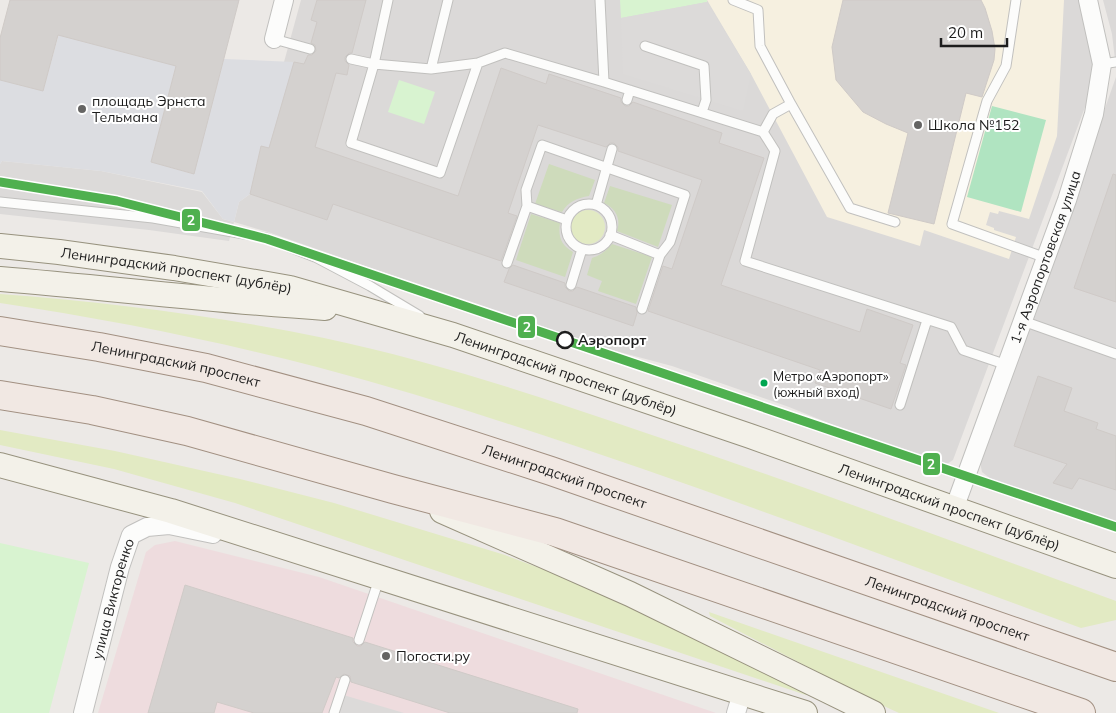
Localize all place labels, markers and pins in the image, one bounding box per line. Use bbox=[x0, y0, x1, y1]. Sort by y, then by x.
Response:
place label: площадь Эрнста Тельмана bbox=[92, 92, 205, 126]
marker: площадь Эрнста Тельмана bbox=[76, 103, 88, 115]
place label: Школа №152 bbox=[928, 116, 1020, 134]
marker: Школа №152 bbox=[912, 119, 924, 131]
marker: Аэропорт bbox=[556, 331, 574, 349]
place label: Аэропорт bbox=[578, 331, 646, 349]
place label: Метро «Аэропорт» (южный вход) bbox=[773, 368, 889, 400]
marker: Метро «Аэропорт» (южный вход) bbox=[759, 378, 769, 388]
place label: Погости.ру bbox=[396, 647, 471, 665]
marker: Погости.ру bbox=[380, 650, 392, 662]

